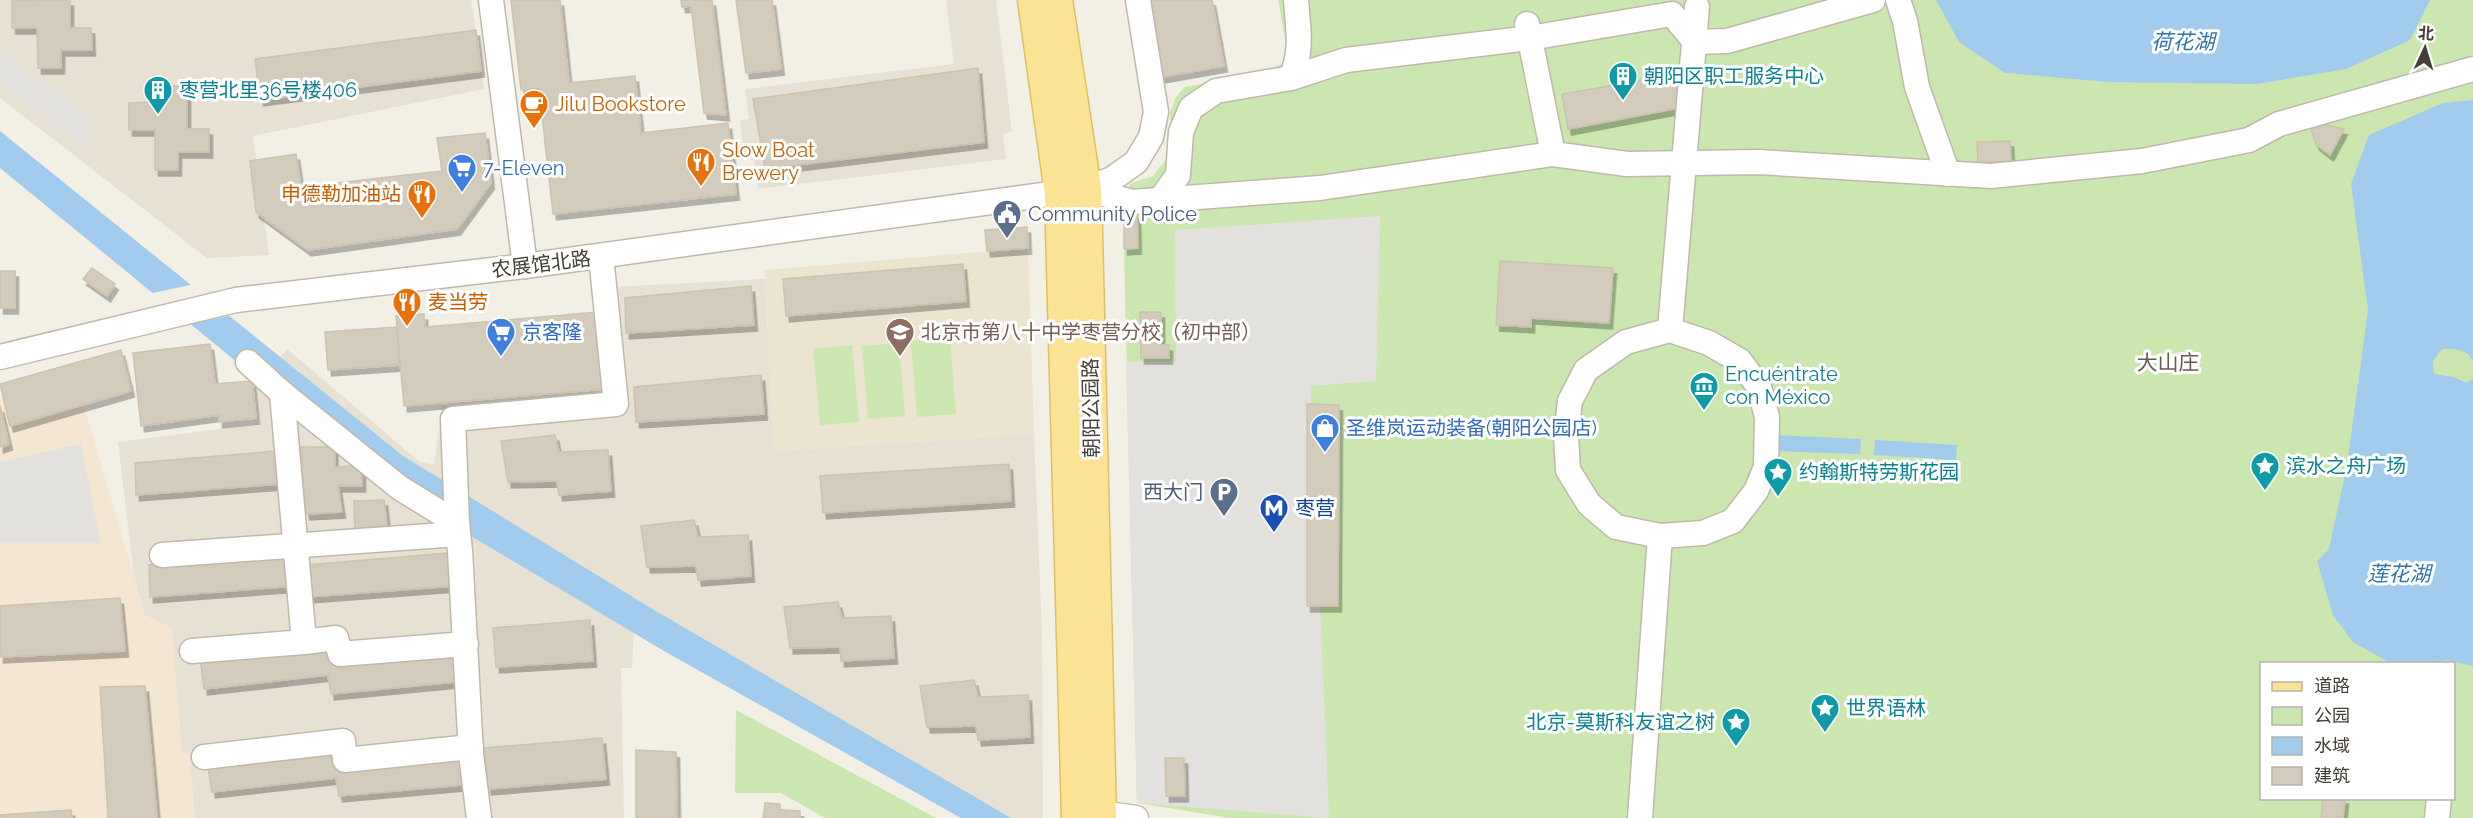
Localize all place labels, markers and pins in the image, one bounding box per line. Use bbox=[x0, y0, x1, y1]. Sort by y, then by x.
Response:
building icon: 朝阳区职工服务中心 bbox=[1607, 60, 1639, 102]
place label: 朝阳区职工服务中心 bbox=[1644, 64, 1824, 88]
building icon: 枣营北里36号楼406 bbox=[142, 74, 174, 116]
place label: 枣营北里36号楼406 bbox=[179, 78, 357, 102]
cafe icon: Jilu Bookstore bbox=[518, 88, 550, 130]
place label: Jilu Bookstore bbox=[555, 92, 686, 116]
place label: Slow Boat Brewery bbox=[722, 138, 815, 185]
restaurant icon: Slow Boat Brewery bbox=[685, 146, 717, 188]
supermarket icon: 7-Eleven bbox=[446, 152, 478, 194]
place label: 7-Eleven bbox=[483, 156, 564, 180]
restaurant icon: 申德勒加油站 bbox=[406, 178, 438, 220]
place label: 申德勒加油站 bbox=[281, 182, 401, 206]
public building icon: Community Police bbox=[991, 198, 1023, 240]
place label: Community Police bbox=[1028, 202, 1197, 226]
restaurant icon: 麦当劳 bbox=[391, 286, 423, 328]
place label: 麦当劳 bbox=[428, 290, 488, 314]
supermarket icon: 京客隆 bbox=[485, 316, 517, 358]
school or university icon: 北京市第八十中学枣营分校（初中部） bbox=[884, 316, 916, 358]
place label: 京客隆 bbox=[522, 320, 582, 344]
place label: 北京市第八十中学枣营分校（初中部） bbox=[921, 320, 1261, 344]
place label: Encuéntrate con México bbox=[1725, 362, 1838, 409]
museum icon: Encuéntrate con México bbox=[1688, 370, 1720, 412]
shop icon: 圣维岚运动装备(朝阳公园店) bbox=[1309, 412, 1341, 454]
place label: 圣维岚运动装备(朝阳公园店) bbox=[1346, 416, 1597, 440]
place icon: 滨水之舟广场 bbox=[2249, 450, 2281, 492]
place label: 滨水之舟广场 bbox=[2286, 454, 2406, 478]
place icon: 约翰斯特劳斯花园 bbox=[1762, 456, 1794, 498]
place label: 约翰斯特劳斯花园 bbox=[1799, 460, 1959, 484]
parking icon: 西大门 bbox=[1208, 476, 1240, 518]
place label: 西大门 bbox=[1143, 480, 1203, 504]
metro station icon: 枣营 bbox=[1258, 492, 1290, 534]
place label: 枣营 bbox=[1295, 496, 1335, 520]
place icon: 世界语林 bbox=[1809, 692, 1841, 734]
place label: 世界语林 bbox=[1846, 696, 1926, 720]
place icon: 北京-莫斯科友谊之树 bbox=[1720, 706, 1752, 748]
place label: 北京-莫斯科友谊之树 bbox=[1527, 710, 1715, 734]

